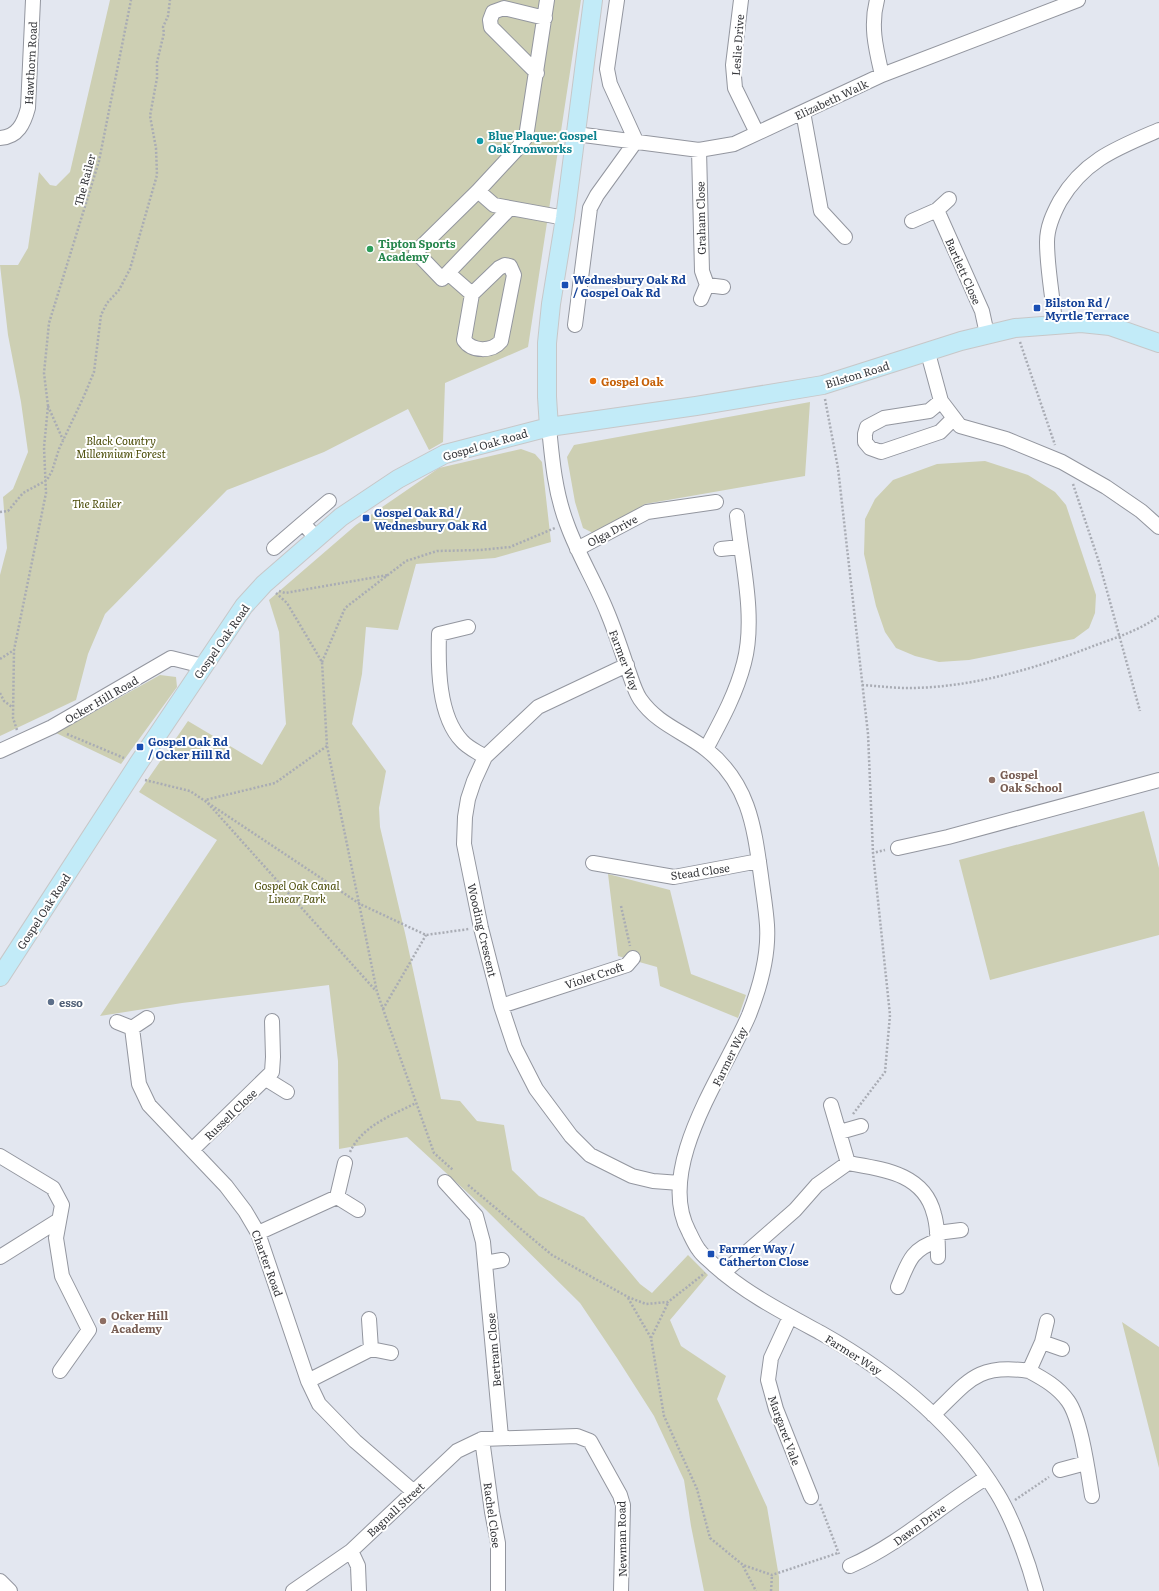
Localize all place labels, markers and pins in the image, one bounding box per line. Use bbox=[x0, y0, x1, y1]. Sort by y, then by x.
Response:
place label: Blue Plaque: Gospel Oak Ironworks bbox=[488, 127, 597, 156]
marker: Blue Plaque: Gospel Oak Ironworks bbox=[475, 136, 485, 146]
place label: Tipton Sports Academy bbox=[378, 235, 456, 264]
marker: Tipton Sports Academy bbox=[365, 244, 375, 254]
place label: Wednesbury Oak Rd / Gospel Oak Rd bbox=[573, 271, 686, 300]
marker: Wednesbury Oak Rd / Gospel Oak Rd bbox=[560, 280, 570, 290]
place label: Bilston Rd / Myrtle Terrace bbox=[1045, 294, 1129, 323]
marker: Bilston Rd / Myrtle Terrace bbox=[1032, 303, 1042, 313]
place label: Gospel Oak bbox=[601, 373, 664, 389]
marker: Gospel Oak bbox=[588, 376, 598, 386]
place label: Gospel Oak Rd / Wednesbury Oak Rd bbox=[374, 504, 487, 533]
marker: Gospel Oak Rd / Wednesbury Oak Rd bbox=[361, 513, 371, 523]
place label: Gospel Oak Rd / Ocker Hill Rd bbox=[148, 733, 230, 762]
marker: Gospel Oak Rd / Ocker Hill Rd bbox=[135, 742, 145, 752]
place label: Gospel Oak School bbox=[1000, 766, 1062, 795]
marker: Gospel Oak School bbox=[987, 775, 997, 785]
place label: esso bbox=[59, 994, 83, 1010]
marker: esso bbox=[46, 997, 56, 1007]
place label: Farmer Way / Catherton Close bbox=[719, 1240, 809, 1269]
marker: Farmer Way / Catherton Close bbox=[706, 1249, 716, 1259]
place label: Ocker Hill Academy bbox=[111, 1307, 168, 1336]
marker: Ocker Hill Academy bbox=[98, 1316, 108, 1326]

